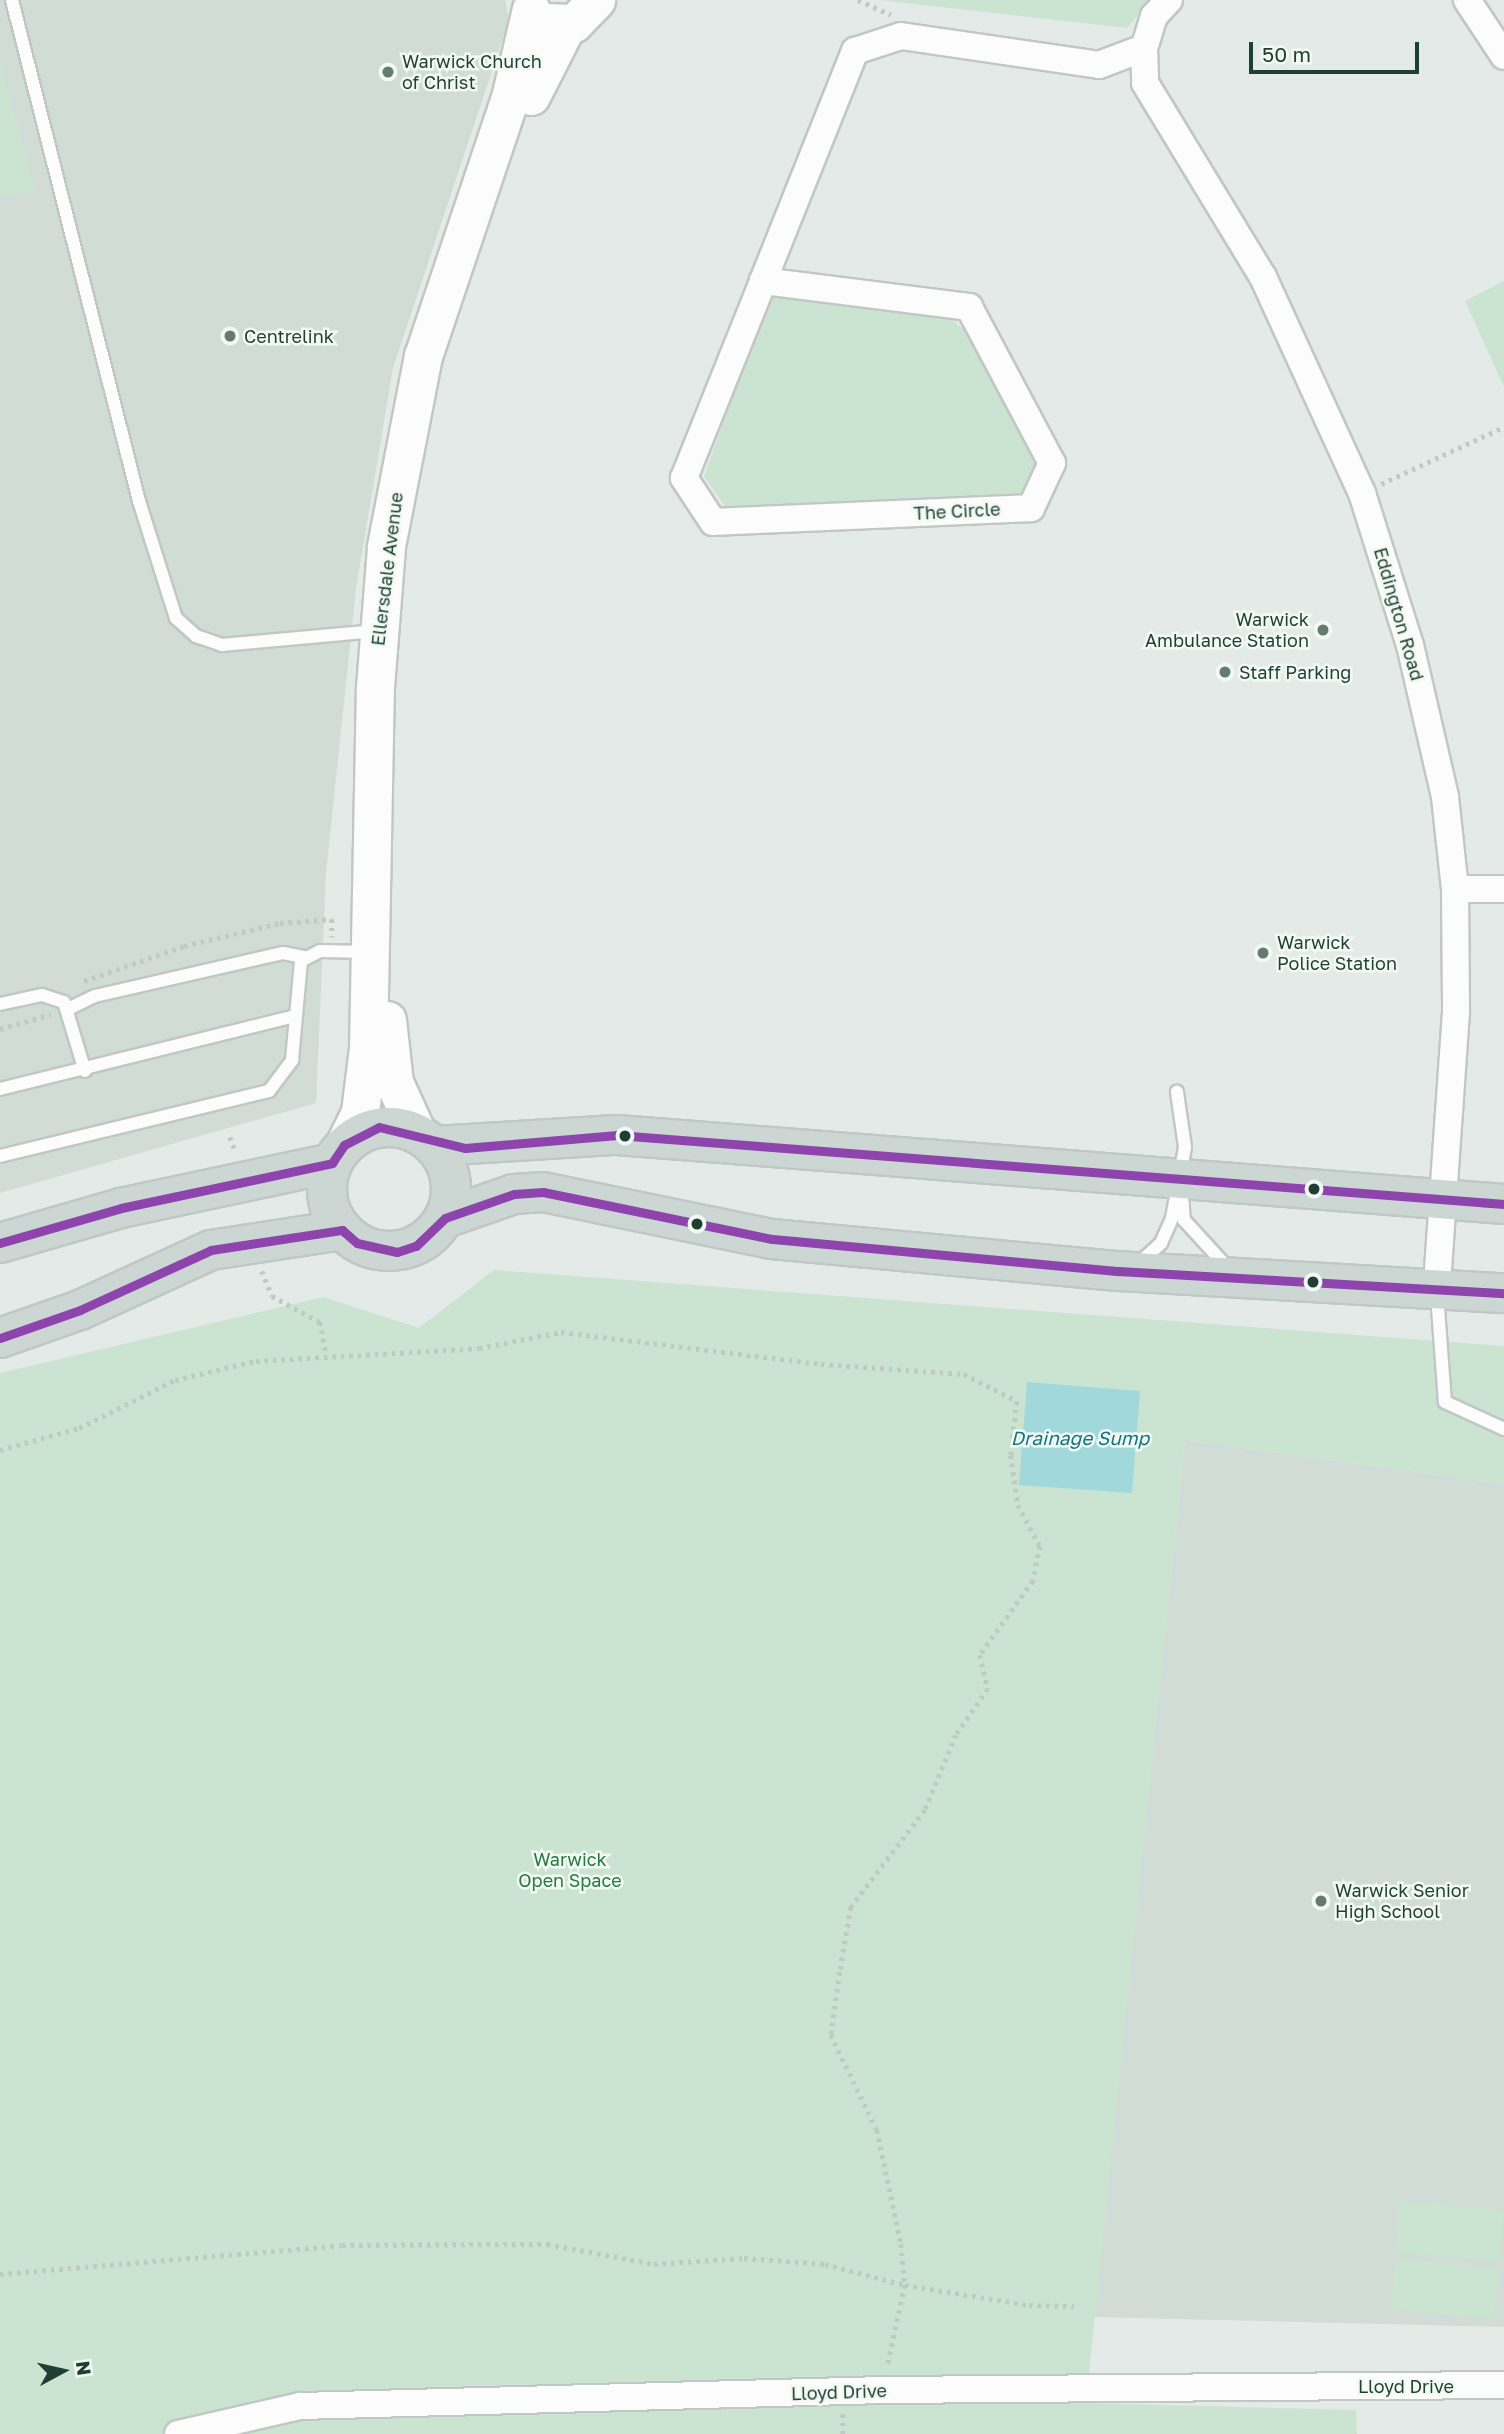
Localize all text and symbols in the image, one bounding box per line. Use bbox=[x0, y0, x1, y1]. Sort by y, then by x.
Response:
scale bar bbox=[1252, 28, 1422, 72]
text: 50 m bbox=[1262, 41, 1311, 67]
place label: Warwick Church of Christ bbox=[402, 51, 542, 94]
marker: Warwick Church of Christ bbox=[380, 64, 396, 80]
place label: Centrelink bbox=[244, 325, 334, 347]
marker: Centrelink bbox=[222, 328, 238, 344]
street label: Ellersdale Avenue bbox=[367, 491, 407, 647]
street label: The Circle bbox=[913, 498, 1001, 524]
street label: Eddington Road bbox=[1370, 545, 1428, 683]
place label: Warwick Ambulance Station bbox=[1145, 609, 1309, 652]
marker: Warwick Ambulance Station bbox=[1315, 622, 1331, 638]
place label: Staff Parking bbox=[1239, 661, 1351, 683]
marker: Staff Parking bbox=[1217, 664, 1233, 680]
place label: Warwick Police Station bbox=[1277, 932, 1397, 974]
marker: Warwick Police Station bbox=[1255, 945, 1271, 961]
unlabelled marker bbox=[618, 1129, 632, 1143]
unlabelled marker bbox=[1307, 1182, 1321, 1196]
unlabelled marker bbox=[690, 1217, 704, 1231]
unlabelled marker bbox=[1306, 1275, 1320, 1289]
water label: Drainage Sump bbox=[1011, 1427, 1149, 1449]
park label: Warwick Open Space bbox=[518, 1849, 622, 1892]
place label: Warwick Senior High School bbox=[1335, 1880, 1469, 1923]
marker: Warwick Senior High School bbox=[1313, 1893, 1329, 1909]
north arrow bbox=[28, 2336, 98, 2406]
text: N bbox=[72, 2359, 97, 2377]
street label: Lloyd Drive bbox=[1358, 2375, 1454, 2397]
street label: Lloyd Drive bbox=[791, 2380, 887, 2404]

